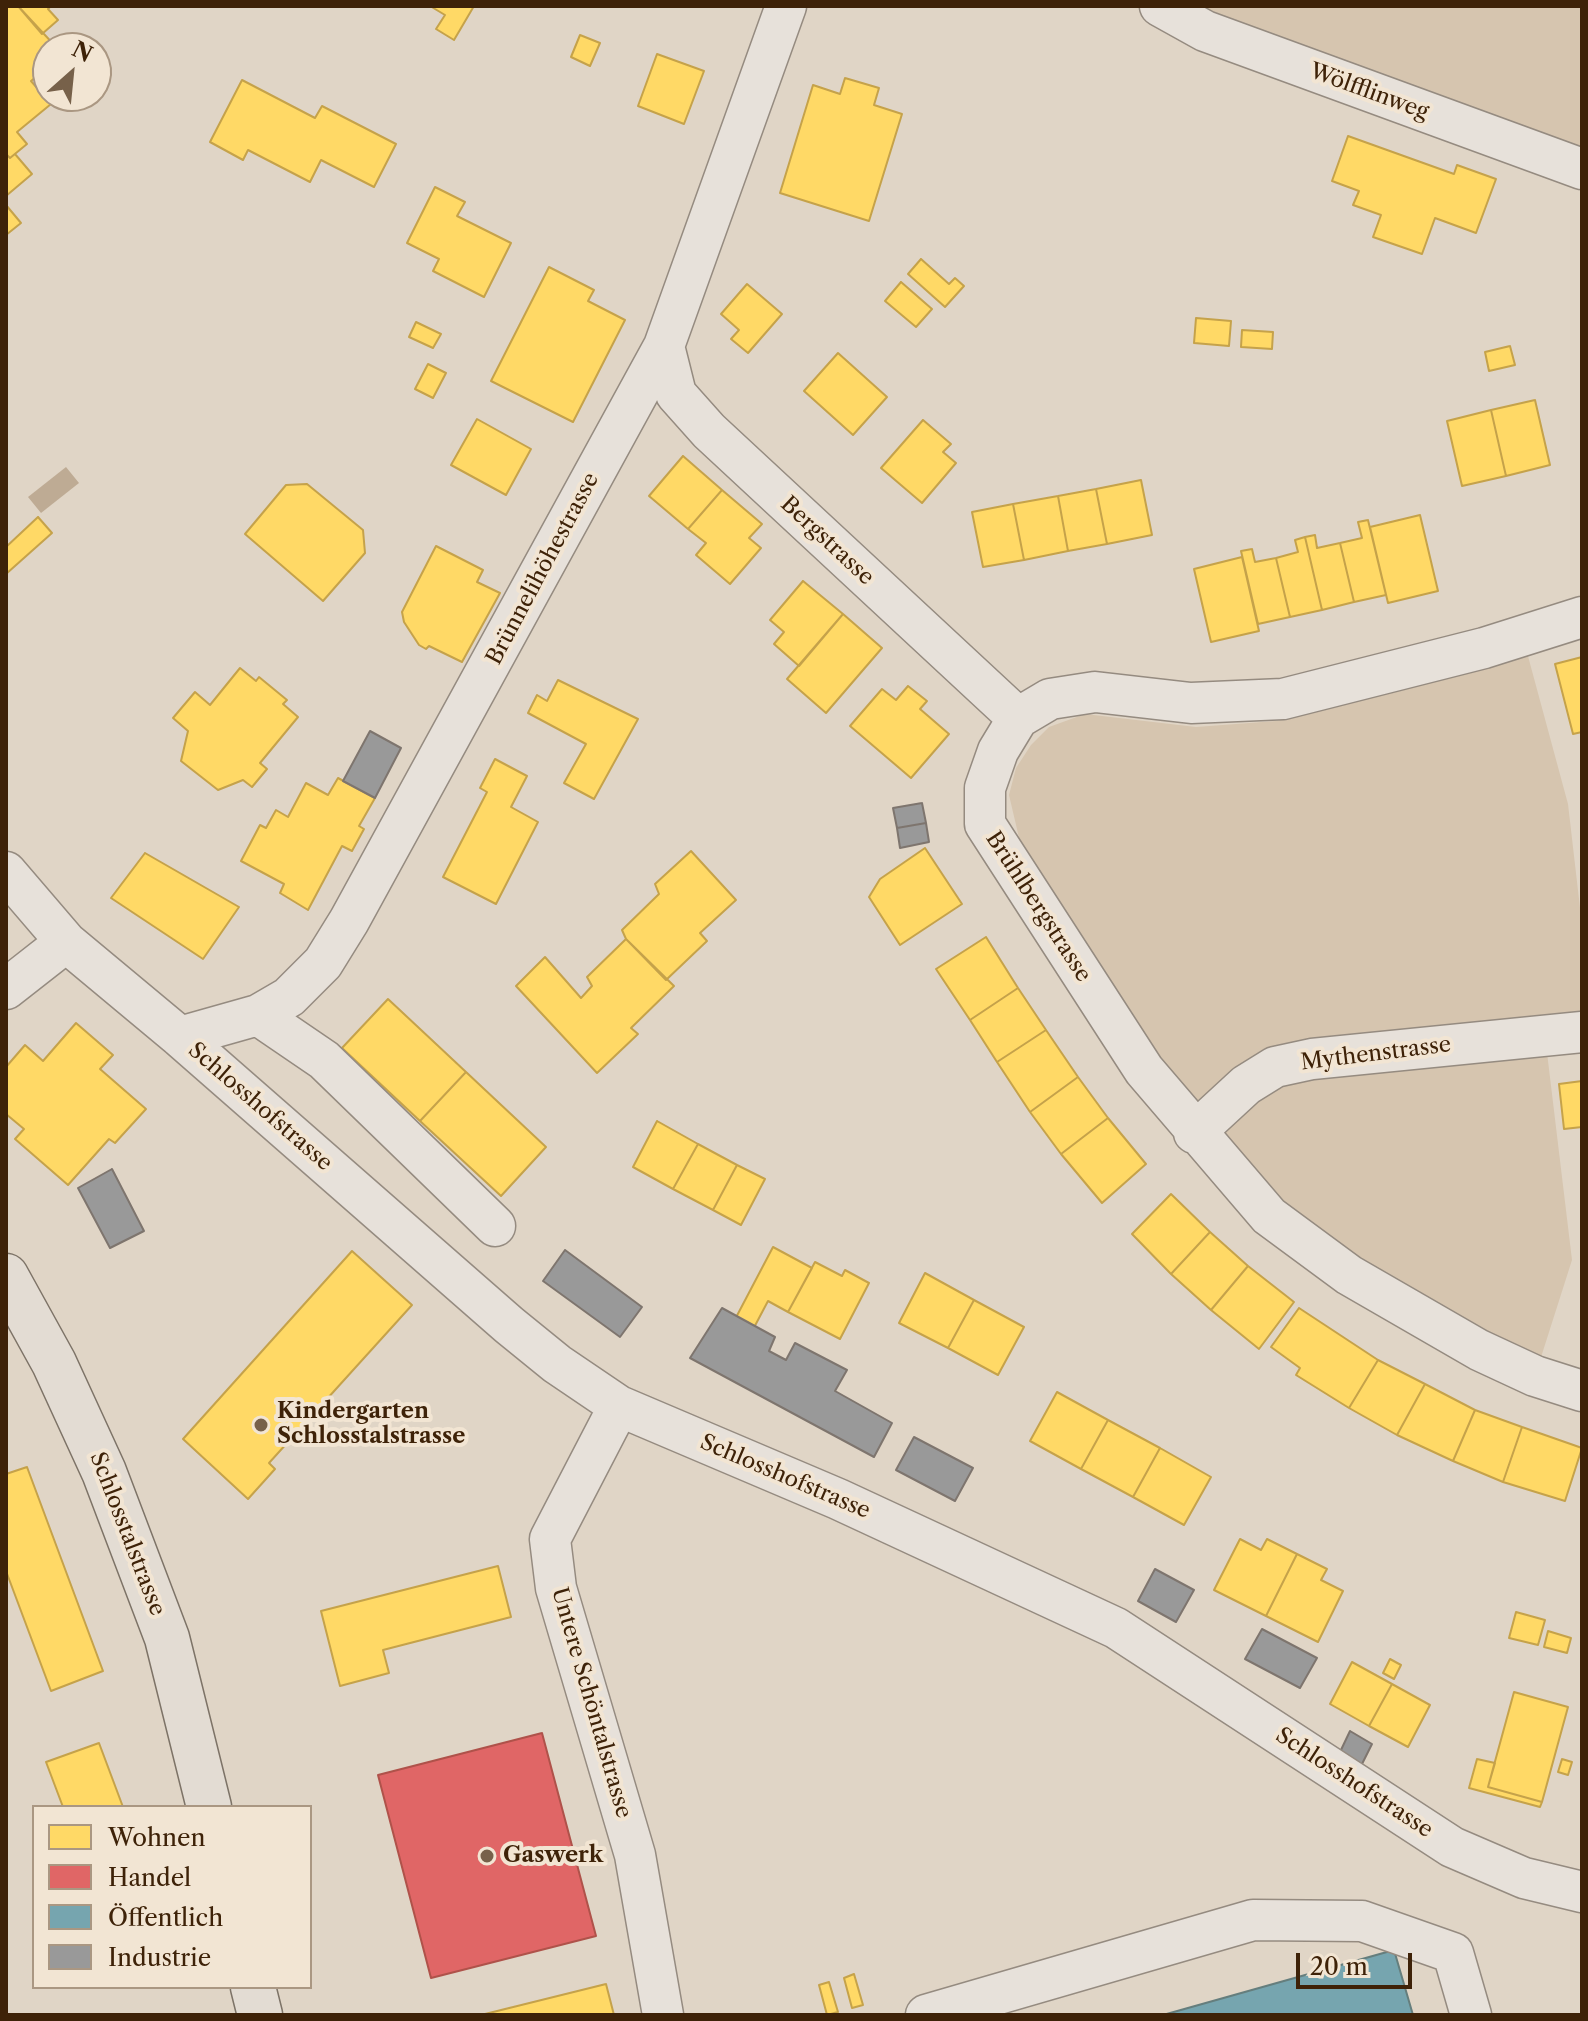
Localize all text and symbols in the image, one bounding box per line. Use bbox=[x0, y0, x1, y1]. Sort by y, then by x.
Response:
north arrow bbox=[32, 32, 112, 112]
text: N bbox=[68, 36, 97, 68]
street label: Wölfflinweg bbox=[1306, 58, 1432, 126]
street label: Brünnelihöhestrasse bbox=[481, 468, 605, 670]
street label: Bergstrasse bbox=[775, 491, 879, 591]
street label: Brühlbergstrasse bbox=[980, 827, 1096, 987]
street label: Mythenstrasse bbox=[1299, 1032, 1453, 1076]
street label: Schlosshofstrasse bbox=[183, 1037, 337, 1177]
place label: Kindergarten Schlosstalstrasse bbox=[277, 1399, 465, 1450]
marker: Kindergarten Schlosstalstrasse bbox=[252, 1416, 270, 1434]
street label: Schlosshofstrasse bbox=[696, 1429, 874, 1525]
street label: Schlosstalstrasse bbox=[84, 1449, 170, 1619]
street label: Untere Schöntalstrasse bbox=[545, 1585, 637, 1821]
street label: Schlosshofstrasse bbox=[1270, 1722, 1438, 1844]
legend bbox=[32, 1805, 312, 1989]
text: Wohnen bbox=[108, 1823, 206, 1852]
place label: Gaswerk bbox=[503, 1843, 603, 1869]
marker: Gaswerk bbox=[478, 1847, 496, 1865]
text: Handel bbox=[108, 1863, 191, 1892]
text: Öffentlich bbox=[108, 1903, 223, 1932]
scale bar bbox=[1300, 1937, 1416, 1987]
text: Industrie bbox=[108, 1943, 211, 1972]
text: 20 m bbox=[1310, 1952, 1368, 1981]

